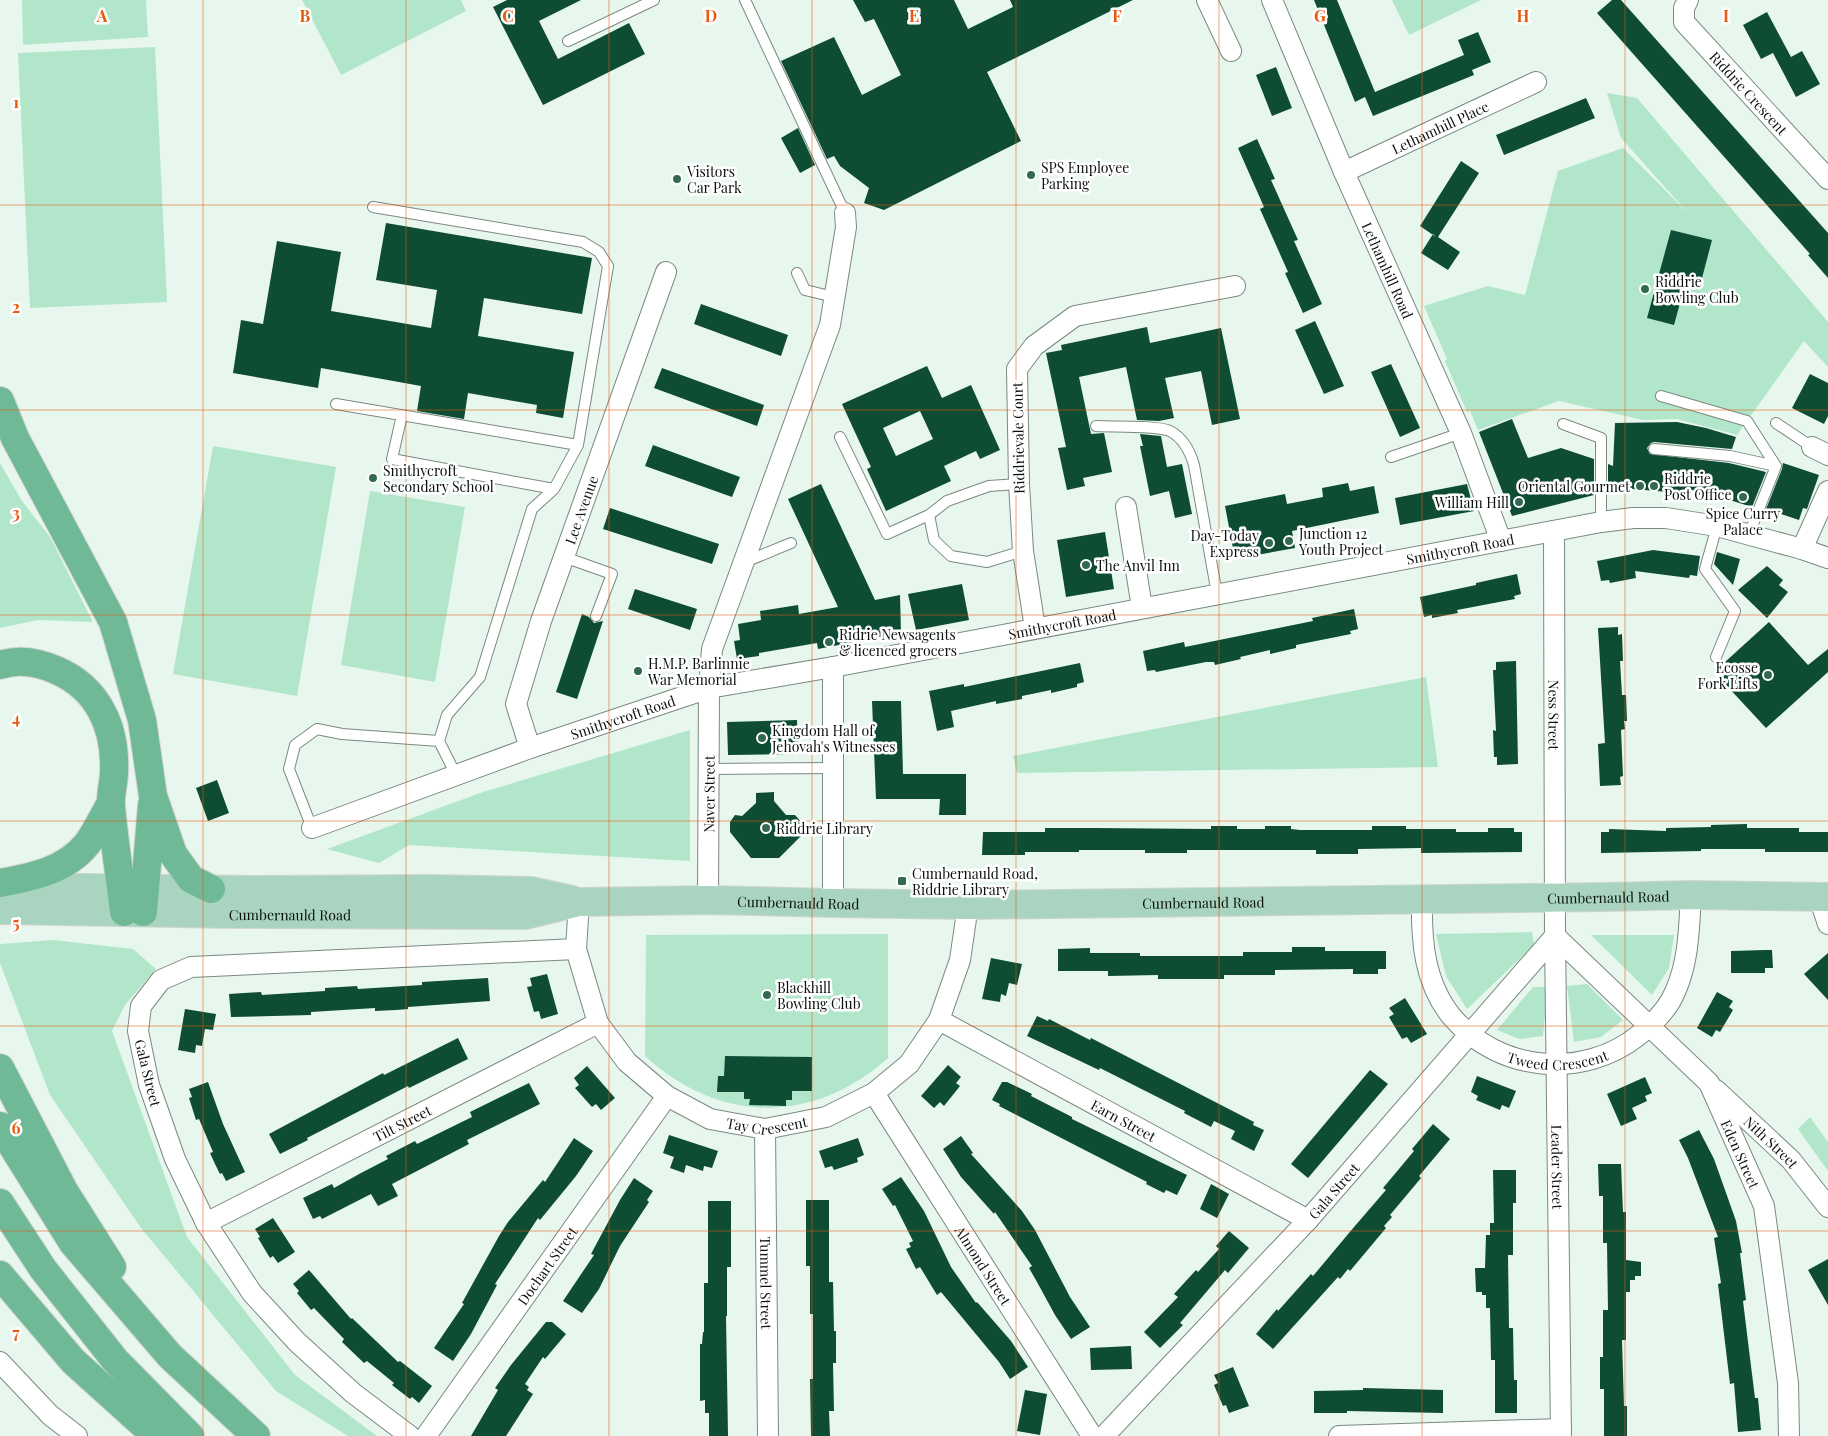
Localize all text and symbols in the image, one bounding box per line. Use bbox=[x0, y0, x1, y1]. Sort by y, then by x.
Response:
text: A bbox=[96, 5, 108, 26]
text: B bbox=[300, 5, 311, 26]
text: C bbox=[502, 5, 514, 26]
text: D bbox=[705, 5, 717, 26]
text: E bbox=[909, 5, 919, 26]
text: F bbox=[1112, 5, 1122, 26]
text: G bbox=[1314, 5, 1326, 26]
text: H bbox=[1517, 5, 1530, 26]
text: I bbox=[1723, 5, 1729, 26]
street label: Riddrie Crescent bbox=[1706, 47, 1793, 139]
text: 1 bbox=[13, 91, 19, 112]
street label: Lethamhill Place bbox=[1388, 96, 1491, 158]
place label: SPS Employee Parking bbox=[1041, 158, 1129, 193]
place label: Visitors Car Park bbox=[686, 162, 742, 197]
marker: SPS Employee Parking bbox=[1025, 169, 1037, 181]
marker: Visitors Car Park bbox=[671, 173, 683, 185]
street label: Lethamhill Road bbox=[1358, 219, 1418, 321]
place label: Riddrie Bowling Club bbox=[1655, 272, 1739, 307]
marker: Riddrie Bowling Club bbox=[1639, 283, 1651, 295]
text: 2 bbox=[12, 296, 20, 317]
street label: Riddrievale Court bbox=[1008, 381, 1028, 494]
place label: Smithycroft Secondary School bbox=[383, 461, 494, 496]
place label: Riddrie Post Office bbox=[1664, 469, 1731, 504]
marker: Smithycroft Secondary School bbox=[367, 472, 379, 484]
street label: Lee Avenue bbox=[560, 473, 602, 547]
place label: Oriental Gourmet bbox=[1518, 477, 1631, 496]
marker: Oriental Gourmet bbox=[1634, 480, 1646, 492]
marker: Riddrie Post Office bbox=[1648, 480, 1660, 492]
marker: Spice Curry Palace bbox=[1737, 491, 1749, 503]
place label: William Hill bbox=[1434, 493, 1509, 512]
marker: William Hill bbox=[1513, 496, 1525, 508]
text: 3 bbox=[12, 502, 20, 523]
place label: Spice Curry Palace bbox=[1706, 504, 1780, 539]
place label: Junction 12 Youth Project bbox=[1298, 524, 1384, 559]
place label: Day-Today Express bbox=[1190, 526, 1259, 561]
street label: Smithycroft Road bbox=[1405, 529, 1516, 568]
marker: Junction 12 Youth Project bbox=[1283, 535, 1295, 547]
marker: Day-Today Express bbox=[1263, 537, 1275, 549]
place label: The Anvil Inn bbox=[1096, 556, 1181, 575]
marker: The Anvil Inn bbox=[1080, 559, 1092, 571]
street label: Smithycroft Road bbox=[1007, 604, 1118, 643]
place label: Ridrie Newsagents & licenced grocers bbox=[839, 625, 957, 660]
marker: Ridrie Newsagents & licenced grocers bbox=[823, 636, 835, 648]
place label: H.M.P. Barlinnie War Memorial bbox=[647, 654, 750, 689]
place label: Ecosse Fork Lifts bbox=[1698, 658, 1758, 693]
marker: H.M.P. Barlinnie War Memorial bbox=[632, 665, 644, 677]
marker: Ecosse Fork Lifts bbox=[1762, 669, 1774, 681]
street label: Ness Street bbox=[1545, 680, 1564, 751]
street label: Smithycroft Road bbox=[568, 691, 678, 743]
text: 4 bbox=[12, 707, 20, 728]
place label: Kingdom Hall of Jehovah's Witnesses bbox=[771, 721, 896, 756]
marker: Kingdom Hall of Jehovah's Witnesses bbox=[756, 732, 768, 744]
street label: Naver Street bbox=[699, 754, 718, 833]
place label: Riddrie Library bbox=[776, 819, 873, 838]
marker: Riddrie Library bbox=[760, 822, 772, 834]
place label: Cumbernauld Road, Riddrie Library bbox=[912, 864, 1038, 899]
marker: Cumbernauld Road, Riddrie Library bbox=[896, 875, 908, 887]
street label: Cumbernauld Road bbox=[1547, 886, 1670, 907]
street label: Cumbernauld Road bbox=[737, 891, 860, 913]
street label: Cumbernauld Road bbox=[1142, 892, 1265, 912]
street label: Cumbernauld Road bbox=[229, 904, 351, 924]
text: 5 bbox=[12, 912, 20, 933]
place label: Blackhill Bowling Club bbox=[777, 978, 861, 1013]
marker: Blackhill Bowling Club bbox=[761, 989, 773, 1001]
street label: Gala Street bbox=[130, 1037, 166, 1110]
street label: Tweed Crescent bbox=[1505, 1045, 1612, 1074]
street label: Earn Street bbox=[1088, 1095, 1160, 1146]
street label: Tilt Street bbox=[370, 1100, 435, 1146]
street label: Tay Crescent bbox=[725, 1111, 810, 1139]
street label: Nith Street bbox=[1740, 1112, 1804, 1173]
text: 6 bbox=[12, 1117, 21, 1138]
street label: Eden Street bbox=[1717, 1117, 1765, 1192]
street label: Leader Street bbox=[1548, 1125, 1568, 1210]
street label: Gala Street bbox=[1304, 1158, 1364, 1223]
street label: Almond Street bbox=[951, 1221, 1016, 1309]
street label: Dochart Street bbox=[513, 1222, 582, 1308]
street label: Tummel Street bbox=[757, 1236, 776, 1331]
text: 7 bbox=[12, 1322, 20, 1343]

